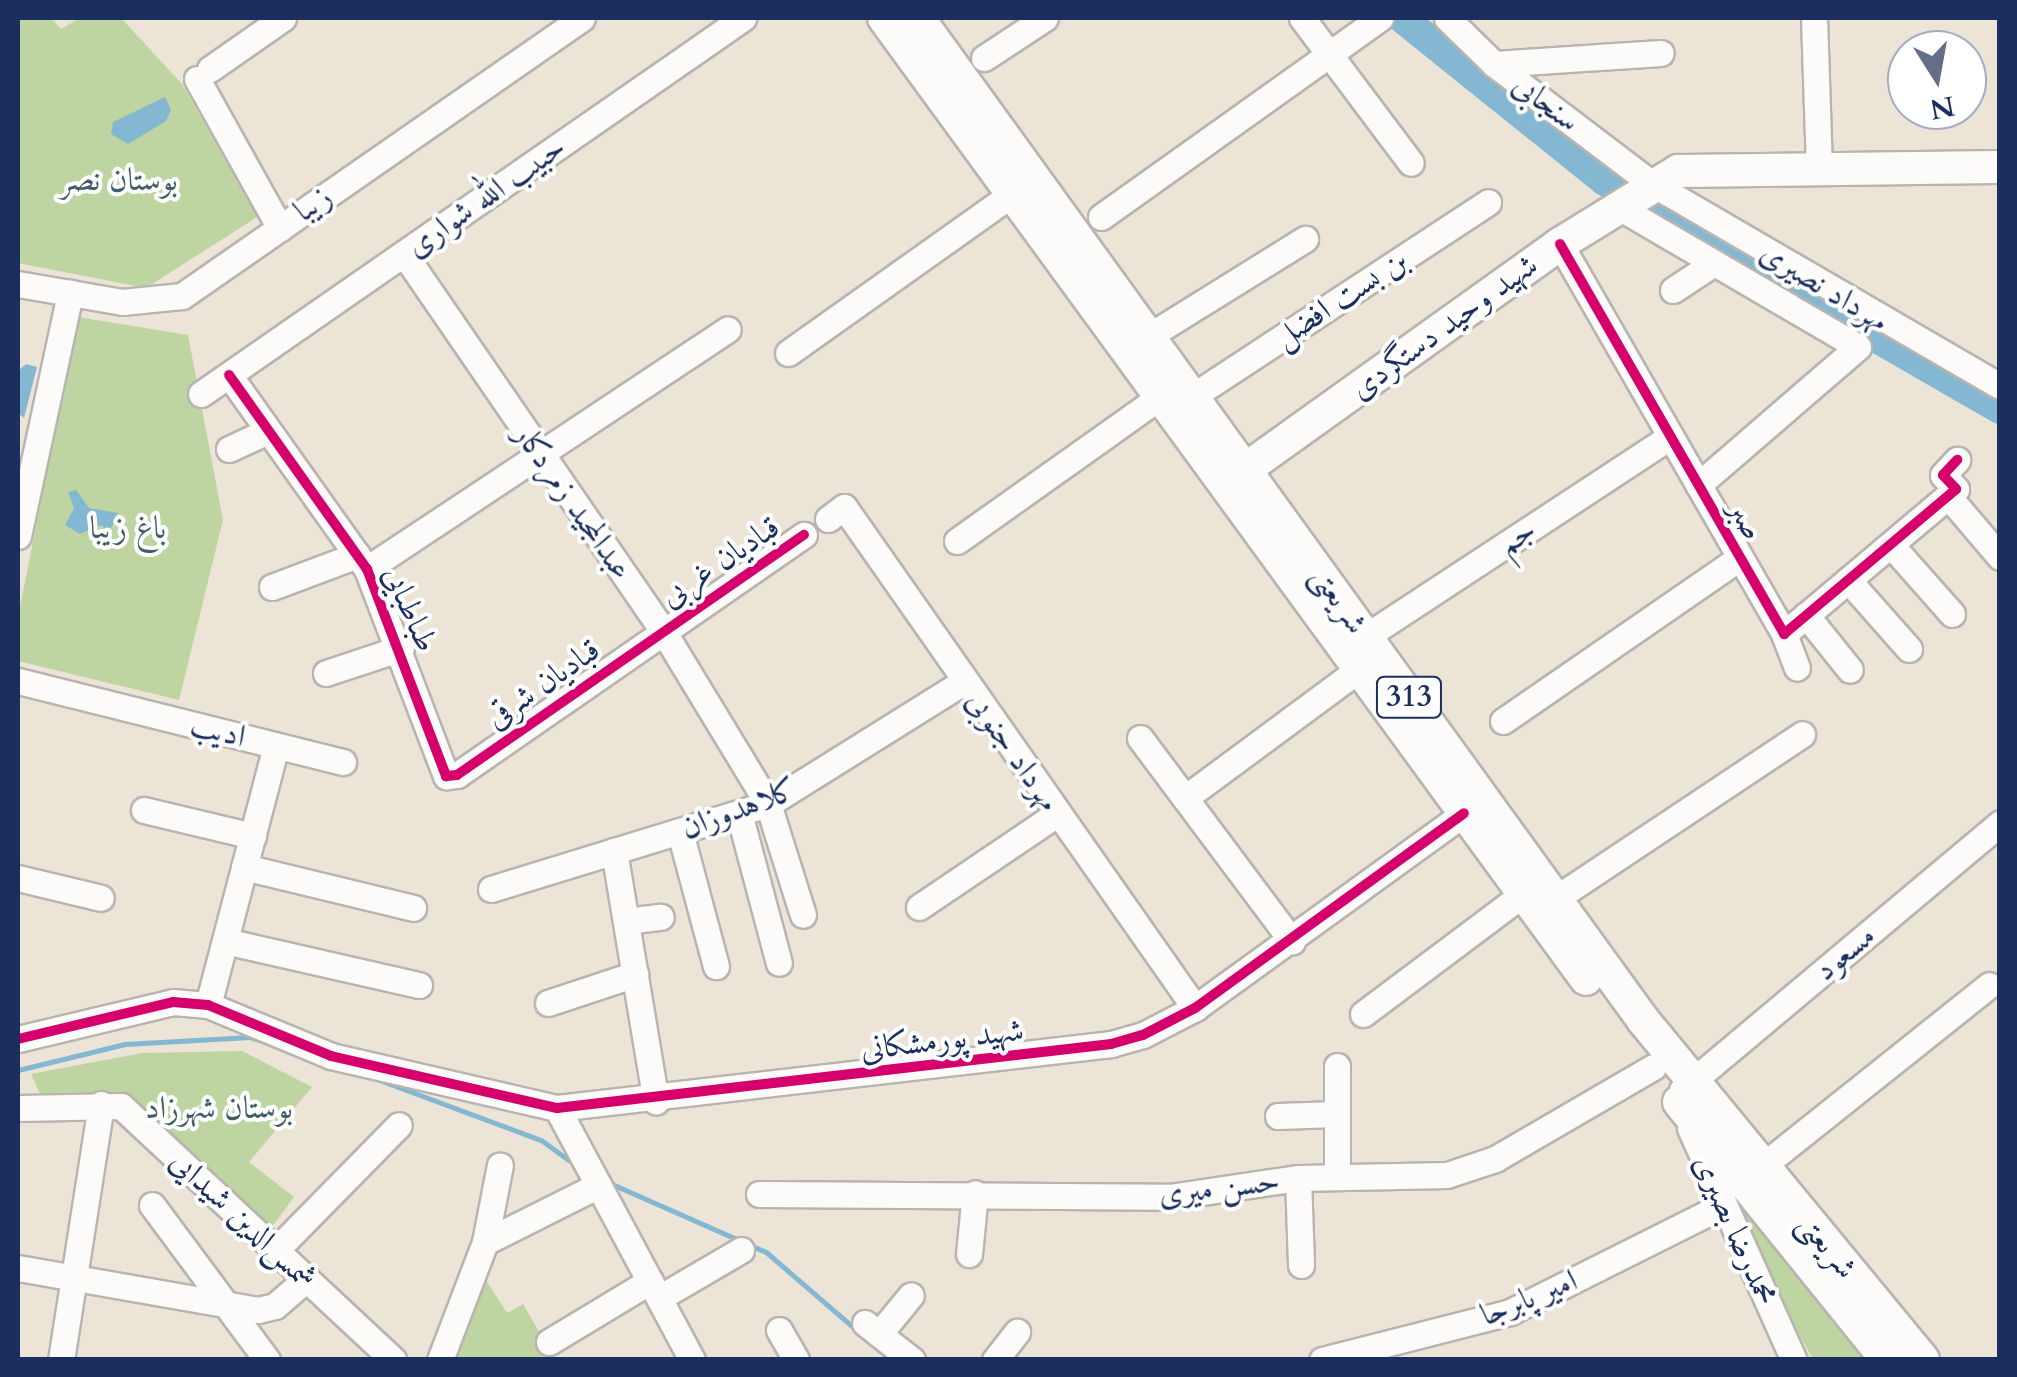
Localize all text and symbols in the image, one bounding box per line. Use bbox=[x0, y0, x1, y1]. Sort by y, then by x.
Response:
north arrow bbox=[1887, 30, 1987, 130]
street label: سنجابی bbox=[1505, 65, 1587, 141]
text: N bbox=[1927, 87, 1958, 128]
street label: حبیب الله شواری bbox=[399, 128, 573, 266]
park label: بوستان نصر bbox=[60, 161, 178, 199]
street label: زیبا bbox=[287, 177, 339, 231]
street label: مهرداد نصیری bbox=[1753, 234, 1895, 340]
street label: بن بست افضل bbox=[1267, 241, 1415, 357]
street label: شهید وحید دستگردی bbox=[1343, 246, 1545, 408]
street label: عبدالمجید زمردکار bbox=[505, 417, 641, 587]
street label: صبر bbox=[1719, 493, 1773, 547]
street label: قبادیان غربی bbox=[653, 508, 787, 616]
park label: باغ زیبا bbox=[90, 509, 166, 547]
street label: جم bbox=[1491, 511, 1543, 563]
street label: شریعتی bbox=[1302, 559, 1376, 641]
street label: طباطبایی bbox=[374, 560, 446, 658]
street label: قبادیان شرقی bbox=[478, 631, 608, 737]
road number: 313 bbox=[1374, 672, 1444, 722]
street label: مهرداد جنوبی bbox=[958, 683, 1068, 819]
street label: ادیب bbox=[186, 706, 250, 756]
street label: کلاهدوزان bbox=[676, 770, 802, 848]
street label: مسعود bbox=[1807, 917, 1883, 989]
street label: شهید پورمشکانی bbox=[858, 1011, 1026, 1069]
park label: بوستان شهرزاد bbox=[145, 1089, 293, 1127]
street label: شمس‌الدین شیدایی bbox=[162, 1142, 324, 1298]
street label: محمدرضا بصیری bbox=[1685, 1149, 1785, 1311]
street label: حسن میری bbox=[1156, 1162, 1282, 1214]
street label: شریعتی bbox=[1789, 1205, 1865, 1287]
street label: امیر پابرجا bbox=[1475, 1261, 1583, 1335]

